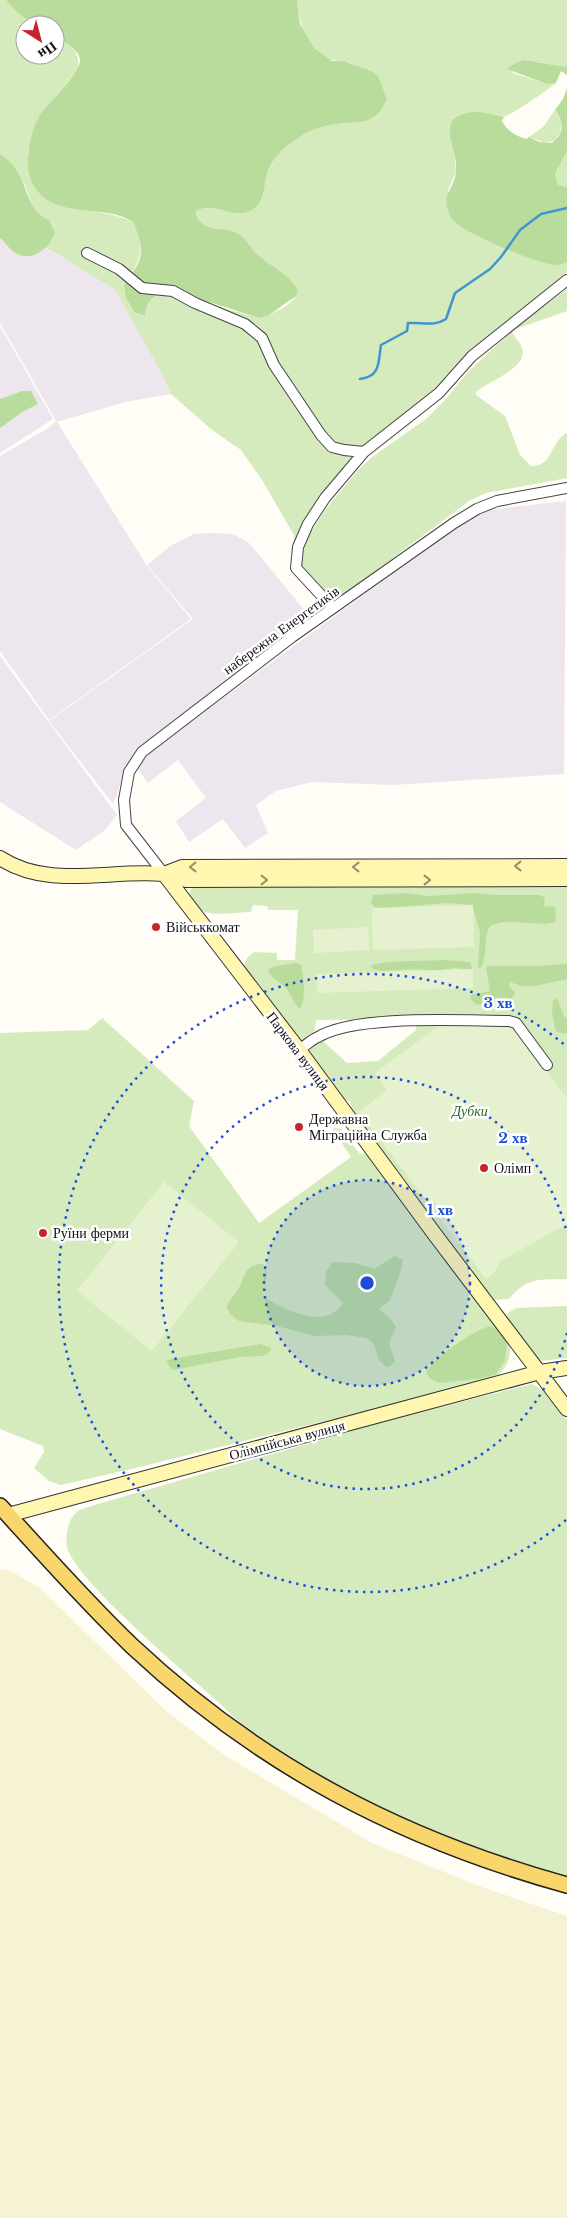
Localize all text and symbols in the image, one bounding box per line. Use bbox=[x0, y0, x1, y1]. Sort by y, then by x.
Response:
north arrow bbox=[15, 15, 65, 65]
text: Пн bbox=[35, 38, 61, 63]
street label: набережна Енергетиків bbox=[219, 582, 343, 678]
one-way arrow bbox=[514, 861, 522, 871]
one-way arrow bbox=[189, 862, 197, 872]
one-way arrow bbox=[352, 862, 360, 872]
one-way arrow bbox=[260, 875, 268, 885]
one-way arrow bbox=[423, 875, 431, 885]
place label: Військкомат bbox=[166, 918, 240, 936]
marker: Військкомат bbox=[150, 921, 162, 933]
text: 3 хв bbox=[483, 993, 513, 1012]
street label: Паркова вулиця bbox=[263, 1008, 334, 1094]
park label: Дубки bbox=[450, 1102, 488, 1120]
place label: Державна Міграційна Служба bbox=[309, 1110, 428, 1144]
marker: Державна Міграційна Служба bbox=[293, 1121, 305, 1133]
text: 2 хв bbox=[498, 1128, 528, 1147]
place label: Олімп bbox=[494, 1159, 532, 1177]
marker: Олімп bbox=[478, 1162, 490, 1174]
text: 1 хв bbox=[427, 1200, 453, 1219]
place label: Руїни ферми bbox=[53, 1224, 130, 1242]
marker: Руїни ферми bbox=[37, 1227, 49, 1239]
centre of rings bbox=[358, 1274, 376, 1292]
street label: Олімпійська вулиця bbox=[227, 1416, 347, 1464]

